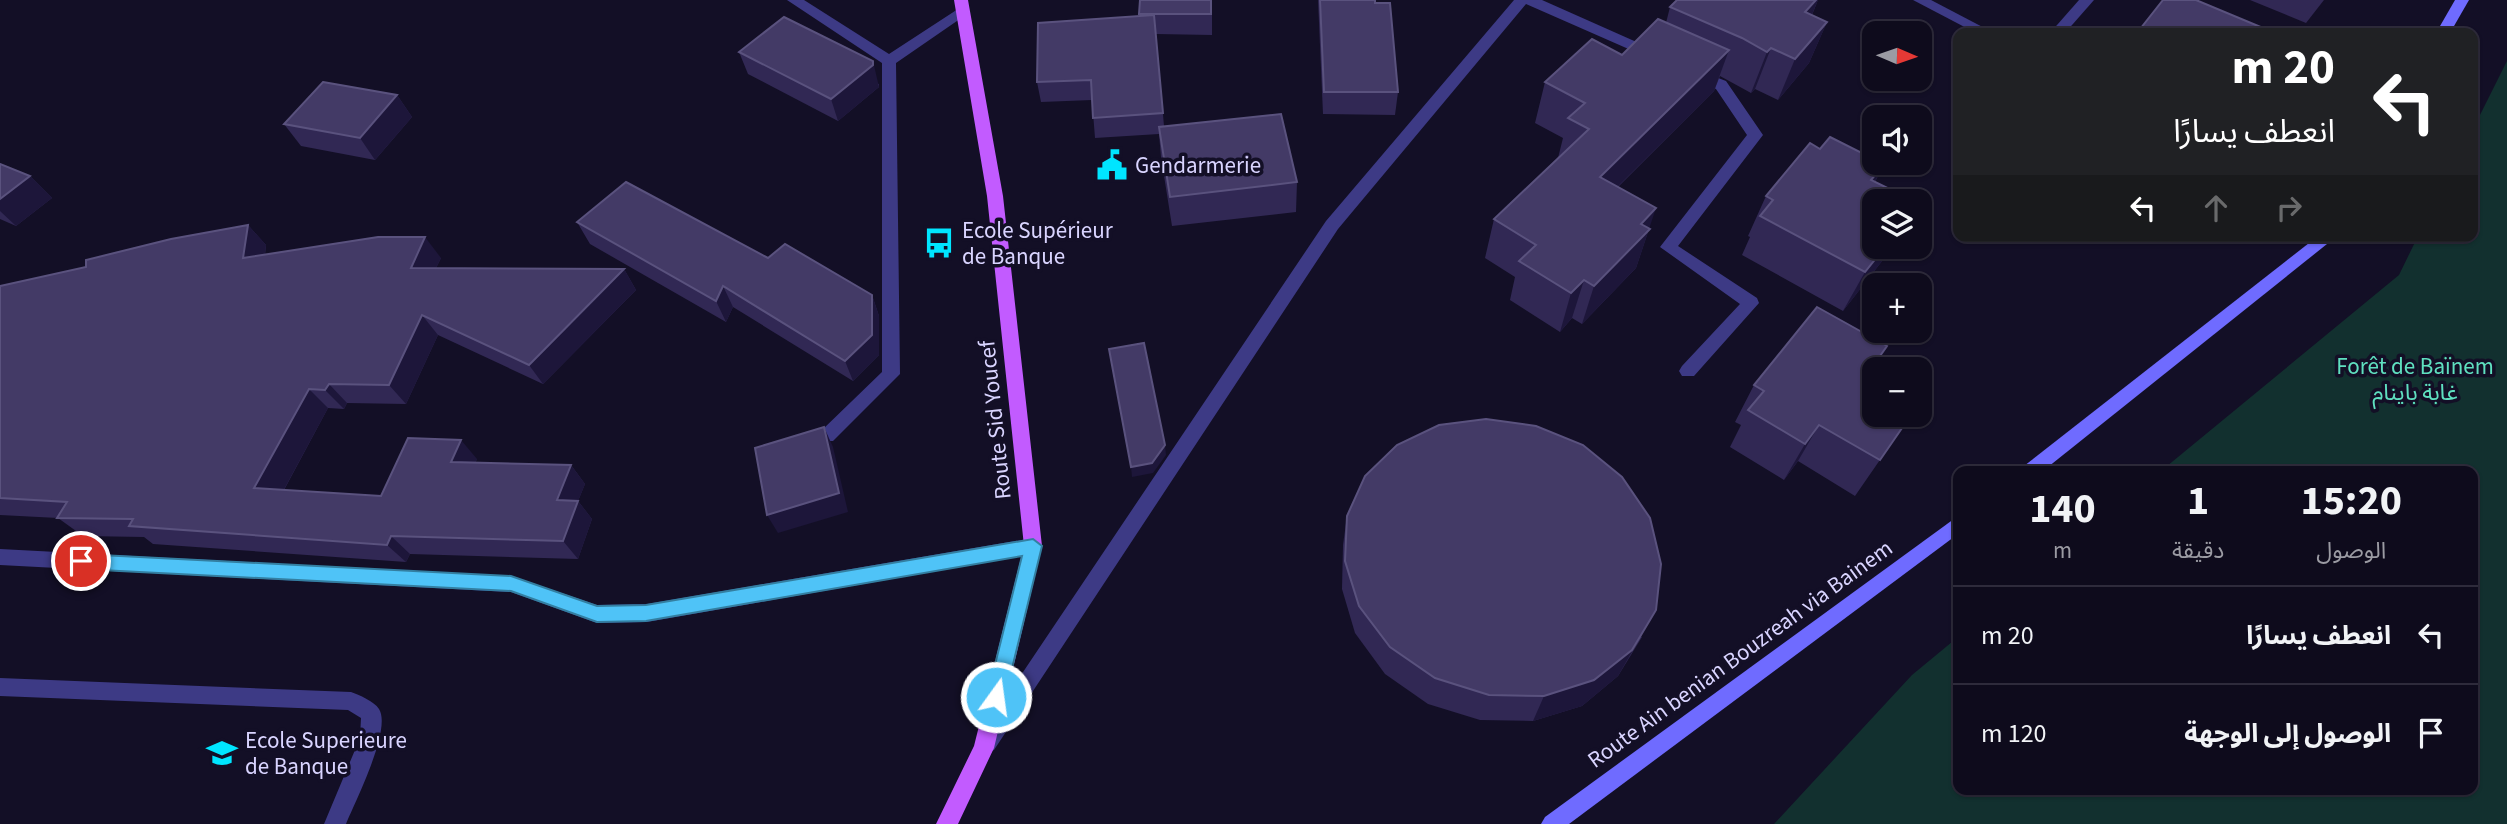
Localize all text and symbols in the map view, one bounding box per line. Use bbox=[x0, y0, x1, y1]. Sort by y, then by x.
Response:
north arrow bbox=[1862, 21, 1932, 91]
map controls bbox=[1862, 21, 1932, 427]
text: 20 m bbox=[2231, 33, 2335, 103]
icon: left bbox=[2359, 56, 2450, 147]
button: sound bbox=[1862, 105, 1932, 175]
text: انعطف يسارًا bbox=[2173, 109, 2335, 155]
public building icon: Gendarmerie bbox=[1095, 148, 1129, 182]
place label: Gendarmerie bbox=[1135, 149, 1261, 182]
button: layers bbox=[1862, 189, 1932, 259]
icon: left bbox=[2124, 189, 2162, 227]
icon: ahead bbox=[2197, 189, 2235, 227]
icon: right bbox=[2270, 189, 2308, 227]
place label: Ecole Supérieur de Banque bbox=[962, 214, 1114, 273]
bus stop icon: Ecole Supérieur de Banque bbox=[922, 226, 956, 260]
button: + bbox=[1862, 273, 1932, 343]
street label: Route Sid Youcef bbox=[970, 338, 1020, 501]
park label: Forêt de Baïnem غابة باينام bbox=[2336, 350, 2494, 410]
button: − bbox=[1862, 357, 1932, 427]
text: 1 bbox=[2187, 471, 2209, 531]
text: 15:20 bbox=[2301, 471, 2402, 531]
text: 140 bbox=[2029, 479, 2096, 539]
pin bbox=[51, 531, 111, 591]
street label: Route Ain benian Bouzreah via Bainem bbox=[1581, 532, 1899, 776]
text: m bbox=[2053, 534, 2072, 567]
text: دقيقة bbox=[2172, 534, 2224, 567]
text: الوصول bbox=[2316, 534, 2386, 567]
icon: arrive bbox=[62, 542, 100, 580]
icon: left bbox=[2412, 616, 2450, 654]
text: 20 m bbox=[1981, 617, 2034, 654]
text: انعطف يسارًا bbox=[2246, 617, 2391, 654]
position arrow bbox=[959, 660, 1033, 734]
icon: arrive bbox=[2412, 714, 2450, 752]
text: 120 m bbox=[1981, 715, 2047, 752]
text: الوصول إلى الوجهة bbox=[2184, 715, 2391, 752]
place label: Ecole Superieure de Banque bbox=[245, 724, 407, 783]
school or university icon: Ecole Superieure de Banque bbox=[205, 736, 239, 770]

